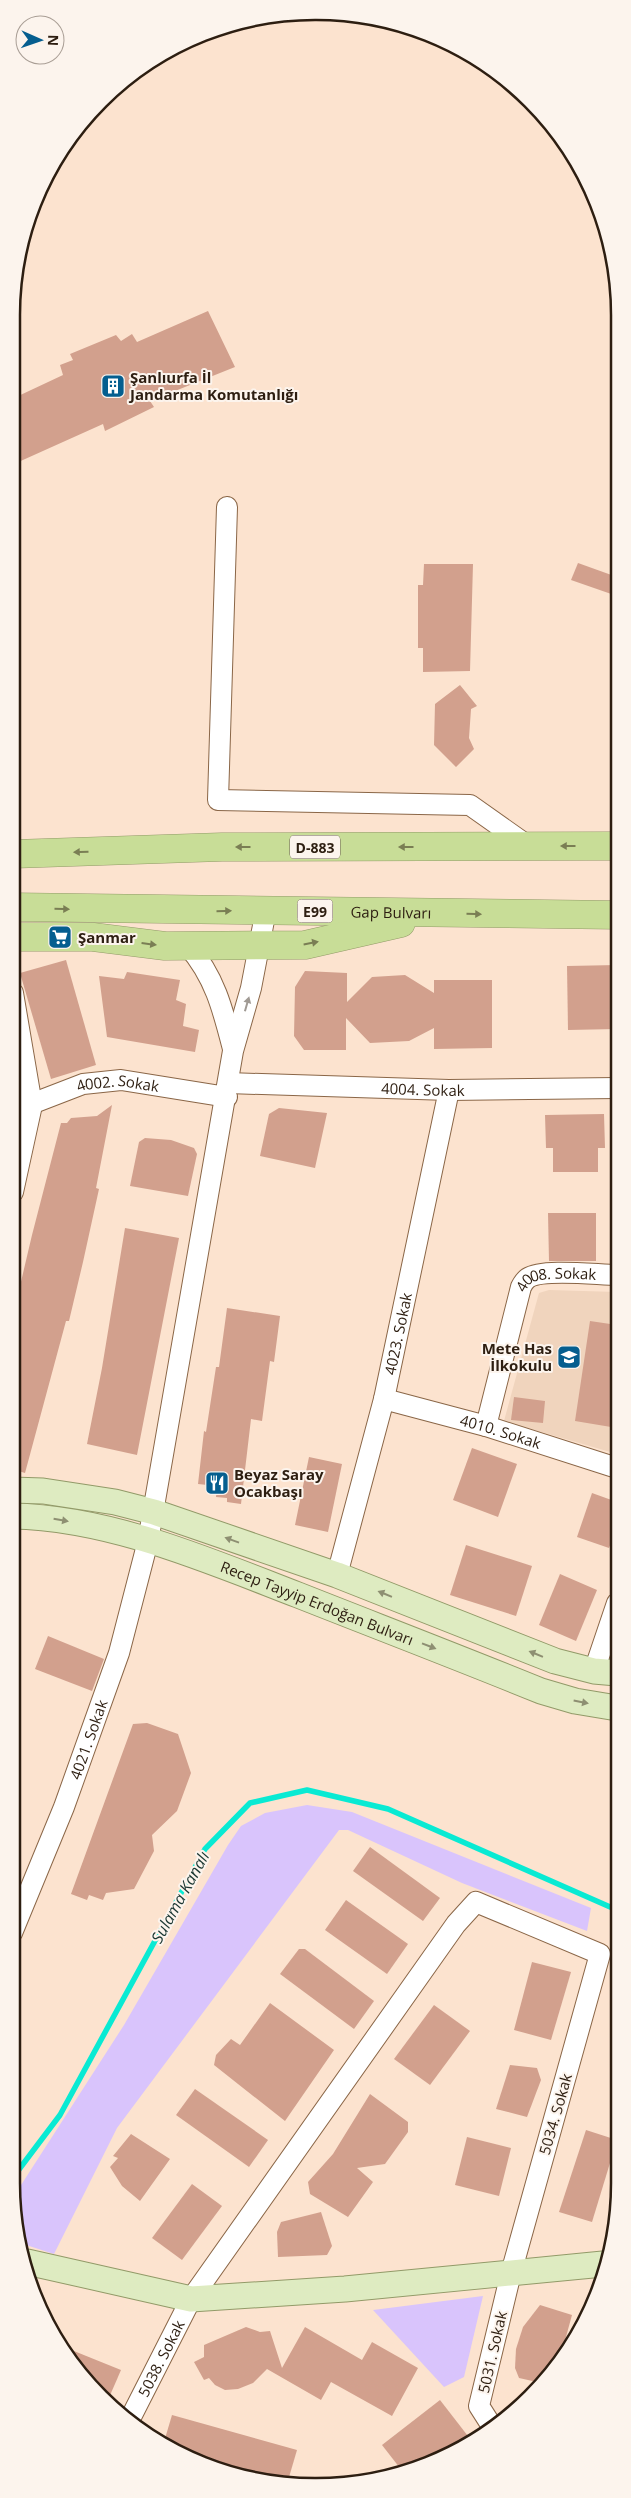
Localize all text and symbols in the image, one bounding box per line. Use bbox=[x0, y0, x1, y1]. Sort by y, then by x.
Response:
north arrow bbox=[15, 15, 65, 65]
text: N bbox=[44, 34, 63, 46]
place label: Şanlıurfa İl Jandarma Komutanlığı bbox=[128, 367, 298, 404]
building icon: Şanlıurfa İl Jandarma Komutanlığı bbox=[100, 373, 126, 399]
road number: D-883 bbox=[290, 836, 340, 859]
one-way arrow bbox=[560, 842, 576, 850]
one-way arrow bbox=[235, 843, 251, 851]
one-way arrow bbox=[398, 843, 414, 851]
one-way arrow bbox=[73, 848, 89, 856]
road number: E99 bbox=[298, 899, 332, 922]
street label: Gap Bulvarı bbox=[350, 901, 432, 923]
one-way arrow bbox=[54, 905, 70, 913]
one-way arrow bbox=[216, 907, 232, 915]
one-way arrow bbox=[466, 911, 482, 919]
supermarket icon: Şanmar bbox=[47, 924, 73, 950]
place label: Şanmar bbox=[78, 927, 136, 947]
one-way arrow bbox=[303, 939, 319, 947]
one-way arrow bbox=[141, 940, 157, 948]
one-way arrow bbox=[243, 996, 251, 1011]
street label: 4002. Sokak bbox=[73, 1070, 161, 1096]
street label: 4004. Sokak bbox=[381, 1078, 465, 1100]
street label: 4008. Sokak bbox=[511, 1263, 597, 1295]
street label: 4023. Sokak bbox=[379, 1291, 416, 1377]
place label: Mete Has İlkokulu bbox=[482, 1338, 552, 1375]
school or university icon: Mete Has İlkokulu bbox=[556, 1344, 582, 1370]
street label: 4010. Sokak bbox=[458, 1410, 544, 1453]
place label: Beyaz Saray Ocakbaşı bbox=[234, 1464, 324, 1501]
restaurant icon: Beyaz Saray Ocakbaşı bbox=[204, 1470, 230, 1496]
one-way arrow bbox=[53, 1517, 69, 1525]
one-way arrow bbox=[224, 1536, 239, 1543]
street label: Recep Tayyip Erdoğan Bulvarı bbox=[218, 1556, 417, 1649]
one-way arrow bbox=[377, 1590, 392, 1598]
one-way arrow bbox=[422, 1643, 436, 1651]
one-way arrow bbox=[528, 1650, 543, 1658]
street label: 4021. Sokak bbox=[65, 1697, 112, 1782]
one-way arrow bbox=[574, 1698, 590, 1706]
water label: Sulama Kanalı bbox=[146, 1847, 214, 1947]
street label: 5034. Sokak bbox=[534, 2071, 576, 2157]
street label: 5031. Sokak bbox=[473, 2309, 511, 2395]
street label: 5038. Sokak bbox=[133, 2316, 189, 2400]

